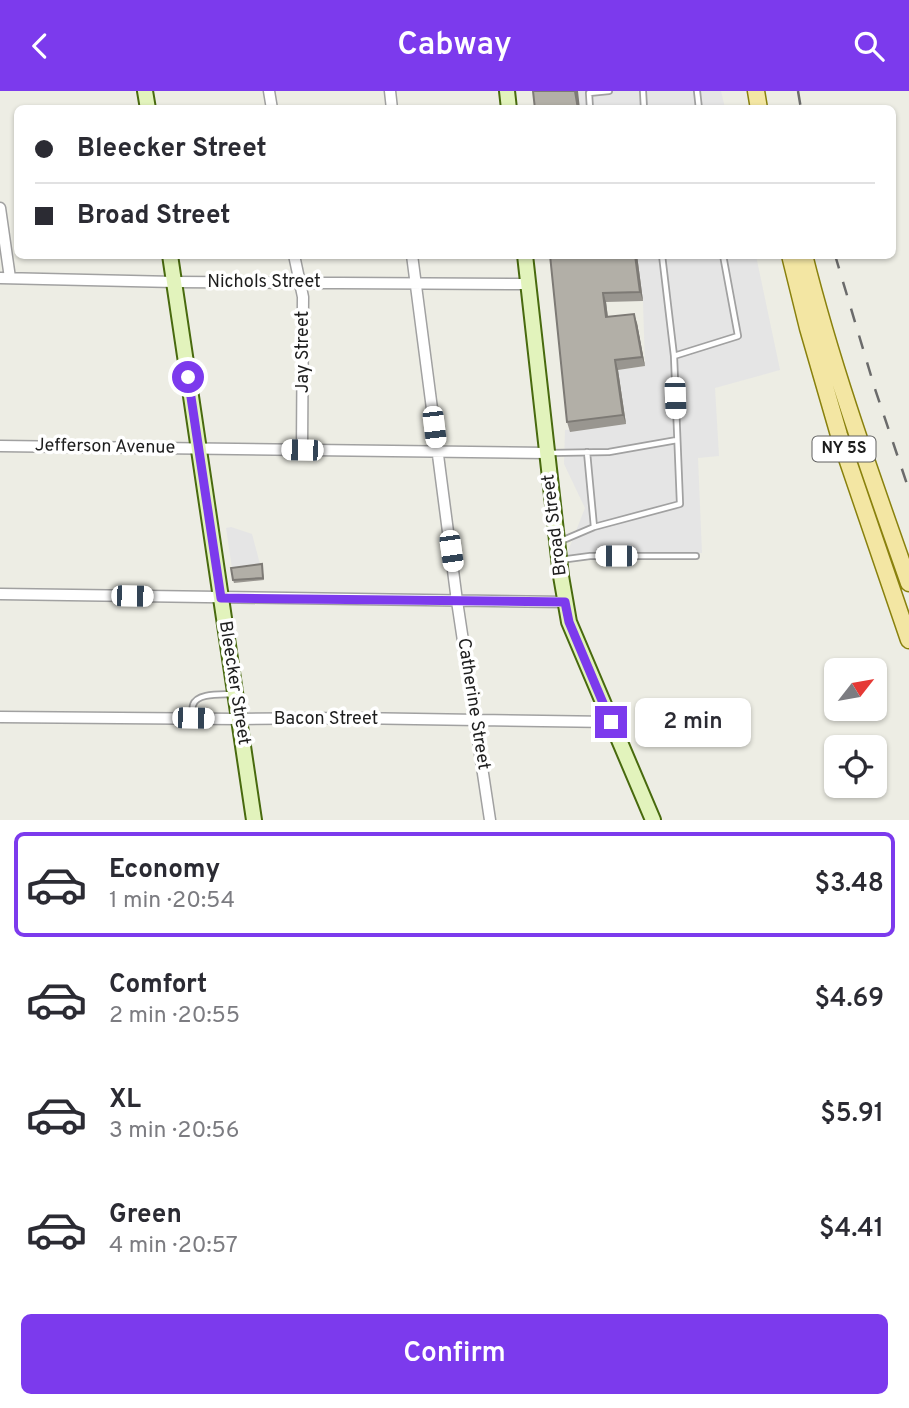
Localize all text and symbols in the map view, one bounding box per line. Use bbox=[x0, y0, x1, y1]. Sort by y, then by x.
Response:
text: Cabway bbox=[397, 26, 512, 66]
icon: back bbox=[21, 27, 59, 65]
icon: search bbox=[850, 27, 888, 65]
text: Bleecker Street bbox=[77, 133, 267, 166]
text: Broad Street bbox=[77, 200, 231, 233]
street label: Nichols Street bbox=[207, 271, 321, 294]
street label: Jay Street bbox=[292, 311, 315, 393]
route start bbox=[172, 361, 204, 393]
car bbox=[664, 377, 687, 419]
car bbox=[422, 405, 447, 449]
street label: Jefferson Avenue bbox=[35, 434, 175, 460]
road number: NY 5S bbox=[812, 437, 876, 461]
car bbox=[281, 439, 324, 461]
street label: Broad Street bbox=[537, 473, 573, 577]
car bbox=[438, 529, 465, 573]
car bbox=[596, 546, 638, 567]
car bbox=[111, 585, 154, 607]
street label: Bleecker Street bbox=[213, 619, 255, 747]
street label: Catherine Street bbox=[451, 637, 495, 771]
north arrow bbox=[824, 658, 887, 721]
map controls bbox=[824, 658, 887, 798]
callout: 2 min bbox=[636, 697, 751, 747]
route end bbox=[595, 706, 627, 738]
car bbox=[172, 707, 215, 729]
street label: Bacon Street bbox=[274, 708, 378, 731]
text: 2 min bbox=[663, 708, 723, 737]
button: locate bbox=[824, 735, 887, 798]
icon: car bbox=[25, 853, 88, 916]
text: Economy bbox=[109, 854, 220, 887]
text: $3.48 bbox=[814, 868, 884, 901]
text: 1 min · 20:54 bbox=[109, 887, 235, 916]
icon: car bbox=[25, 968, 88, 1031]
text: Comfort bbox=[109, 969, 207, 1002]
text: $4.69 bbox=[814, 983, 884, 1016]
text: 2 min · 20:55 bbox=[109, 1002, 240, 1031]
icon: car bbox=[25, 1083, 88, 1146]
text: XL bbox=[109, 1084, 141, 1117]
text: $5.91 bbox=[820, 1098, 884, 1131]
text: 3 min · 20:56 bbox=[109, 1117, 239, 1146]
icon: car bbox=[25, 1198, 88, 1261]
text: Green bbox=[109, 1199, 182, 1232]
text: $4.41 bbox=[819, 1213, 884, 1246]
text: 4 min · 20:57 bbox=[109, 1232, 238, 1261]
button: Confirm bbox=[21, 1314, 888, 1394]

